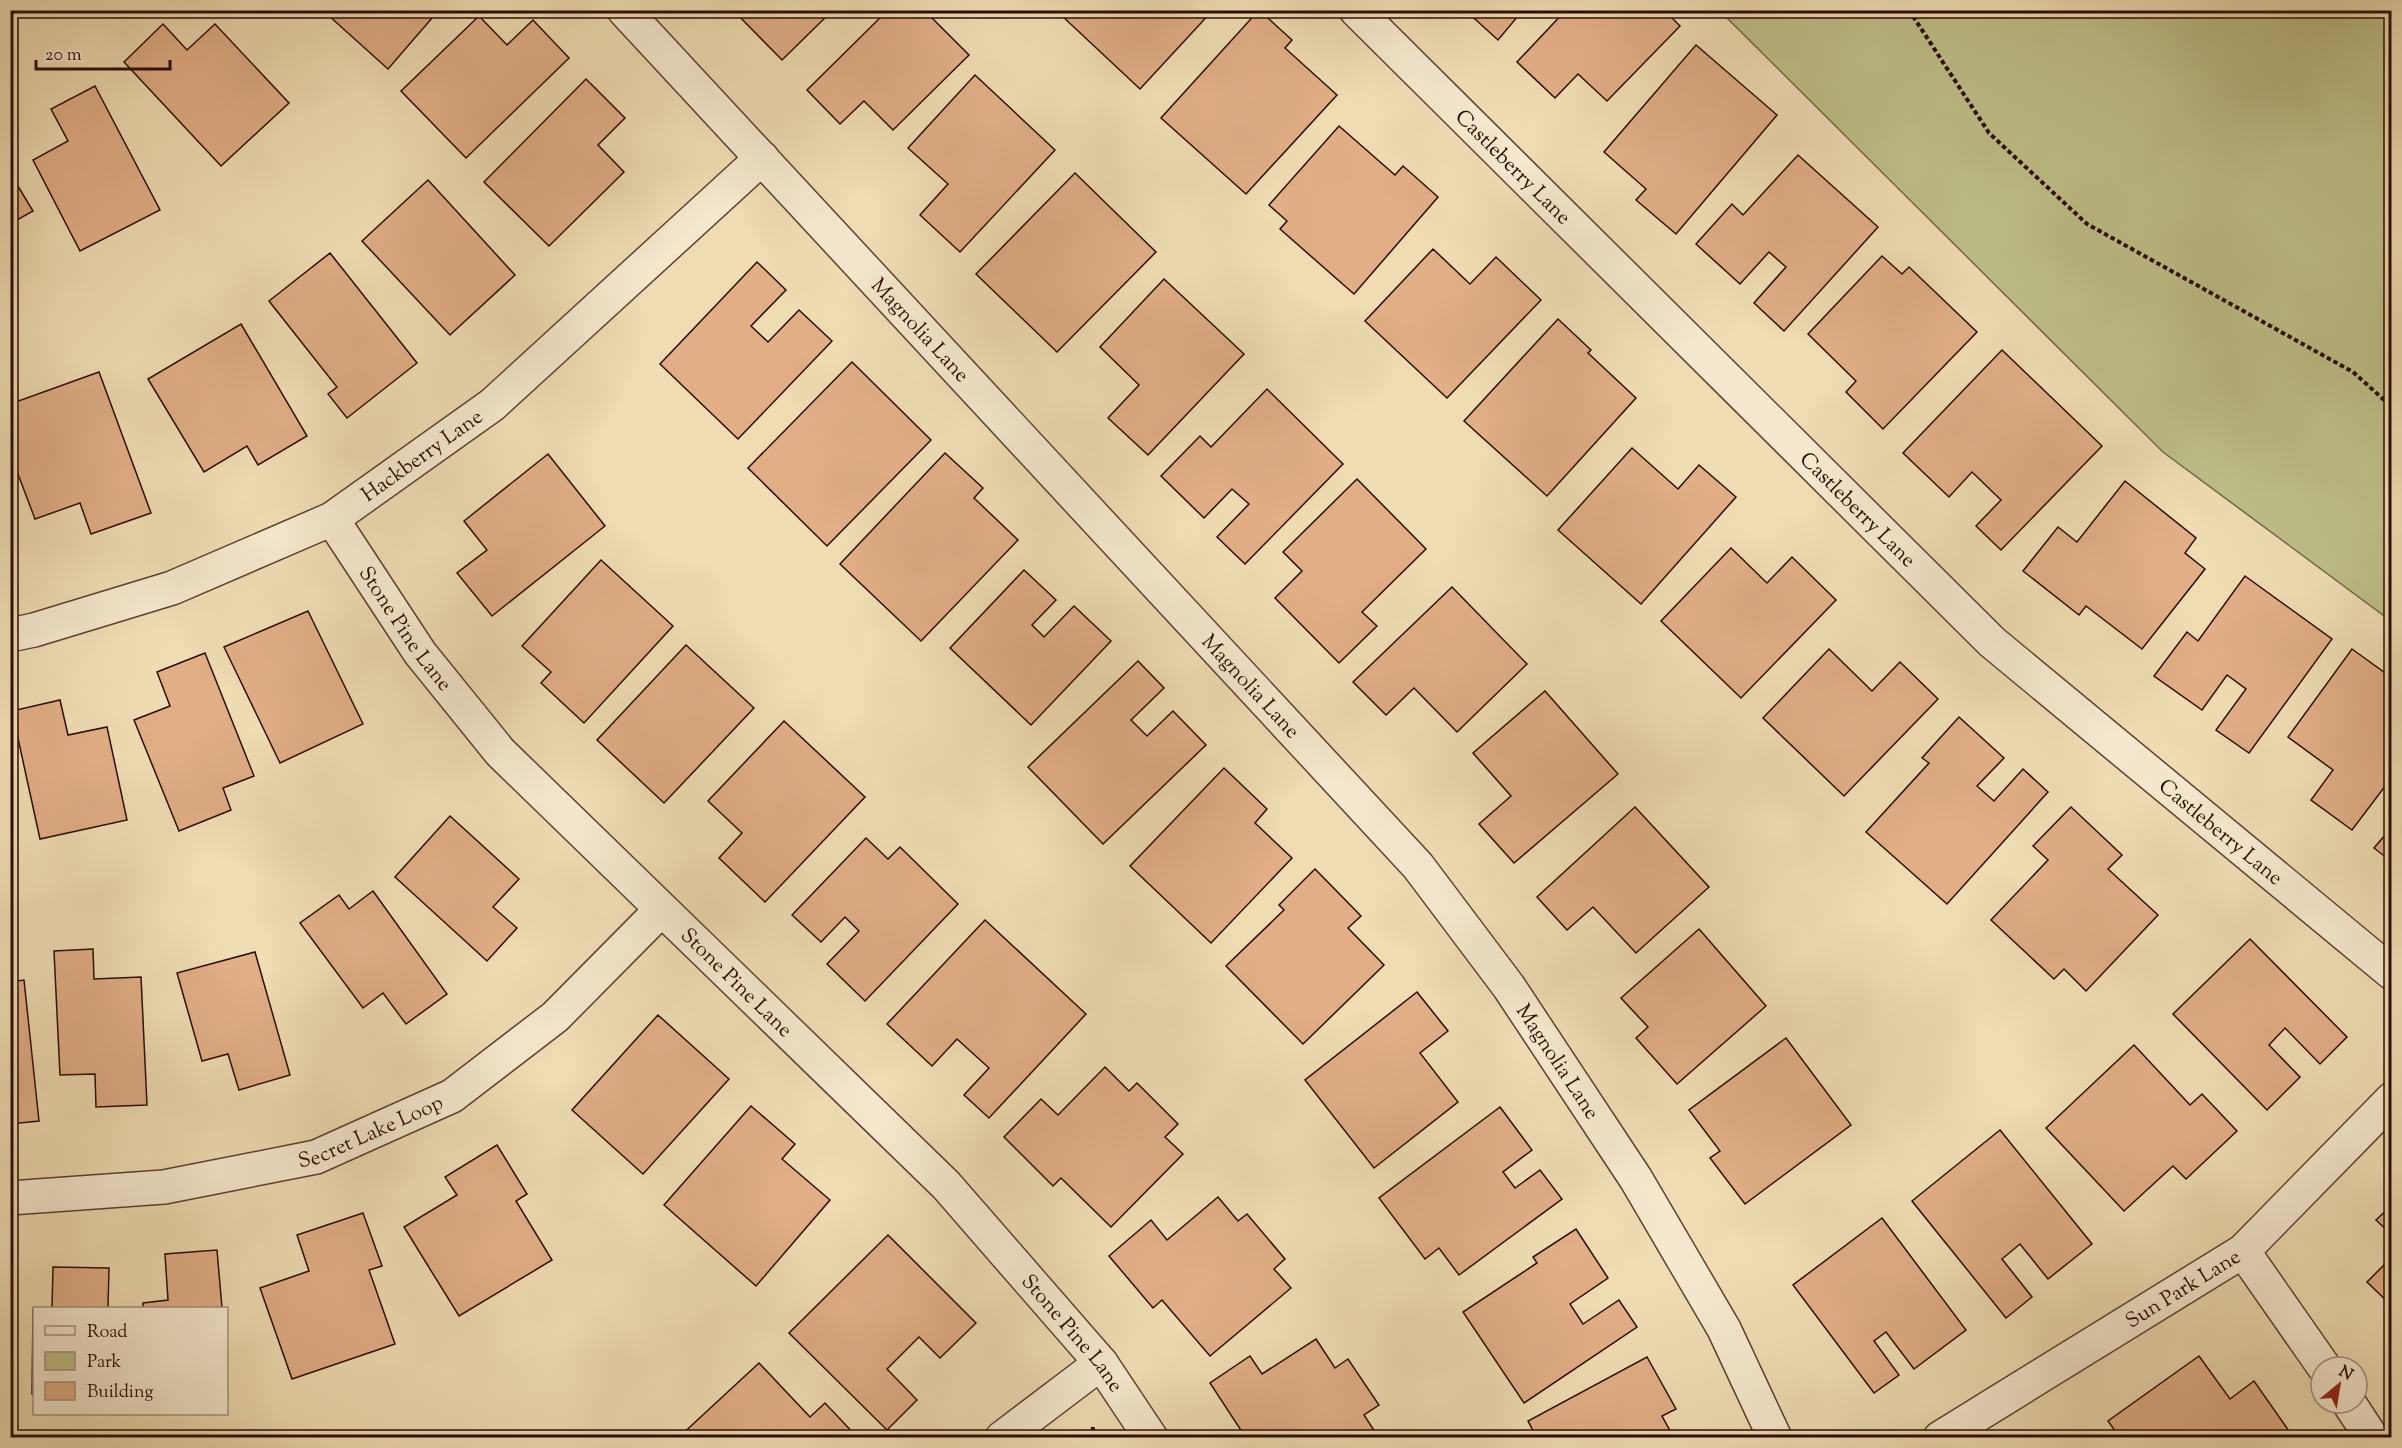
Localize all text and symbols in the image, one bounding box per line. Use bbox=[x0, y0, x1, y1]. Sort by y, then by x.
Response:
scale bar bbox=[36, 33, 170, 71]
text: 20 m bbox=[45, 43, 82, 69]
street label: Castleberry Lane bbox=[1447, 103, 1577, 233]
street label: Magnolia Lane bbox=[863, 272, 975, 390]
street label: Hackberry Lane bbox=[356, 403, 490, 511]
street label: Castleberry Lane bbox=[1792, 446, 1922, 575]
street label: Stone Pine Lane bbox=[350, 561, 458, 698]
street label: Magnolia Lane bbox=[1193, 628, 1306, 746]
street label: Castleberry Lane bbox=[2151, 773, 2288, 894]
street label: Stone Pine Lane bbox=[673, 922, 799, 1045]
street label: Magnolia Lane bbox=[1507, 999, 1606, 1126]
street label: Secret Lake Loop bbox=[296, 1089, 449, 1177]
street label: Sun Park Lane bbox=[2120, 1243, 2247, 1337]
street label: Stone Pine Lane bbox=[1013, 1268, 1129, 1399]
legend bbox=[33, 1307, 228, 1415]
text: Road bbox=[87, 1320, 127, 1346]
text: Park bbox=[87, 1350, 122, 1376]
north arrow bbox=[2309, 1355, 2369, 1415]
text: N bbox=[2334, 1361, 2357, 1387]
text: Building bbox=[87, 1380, 153, 1406]

